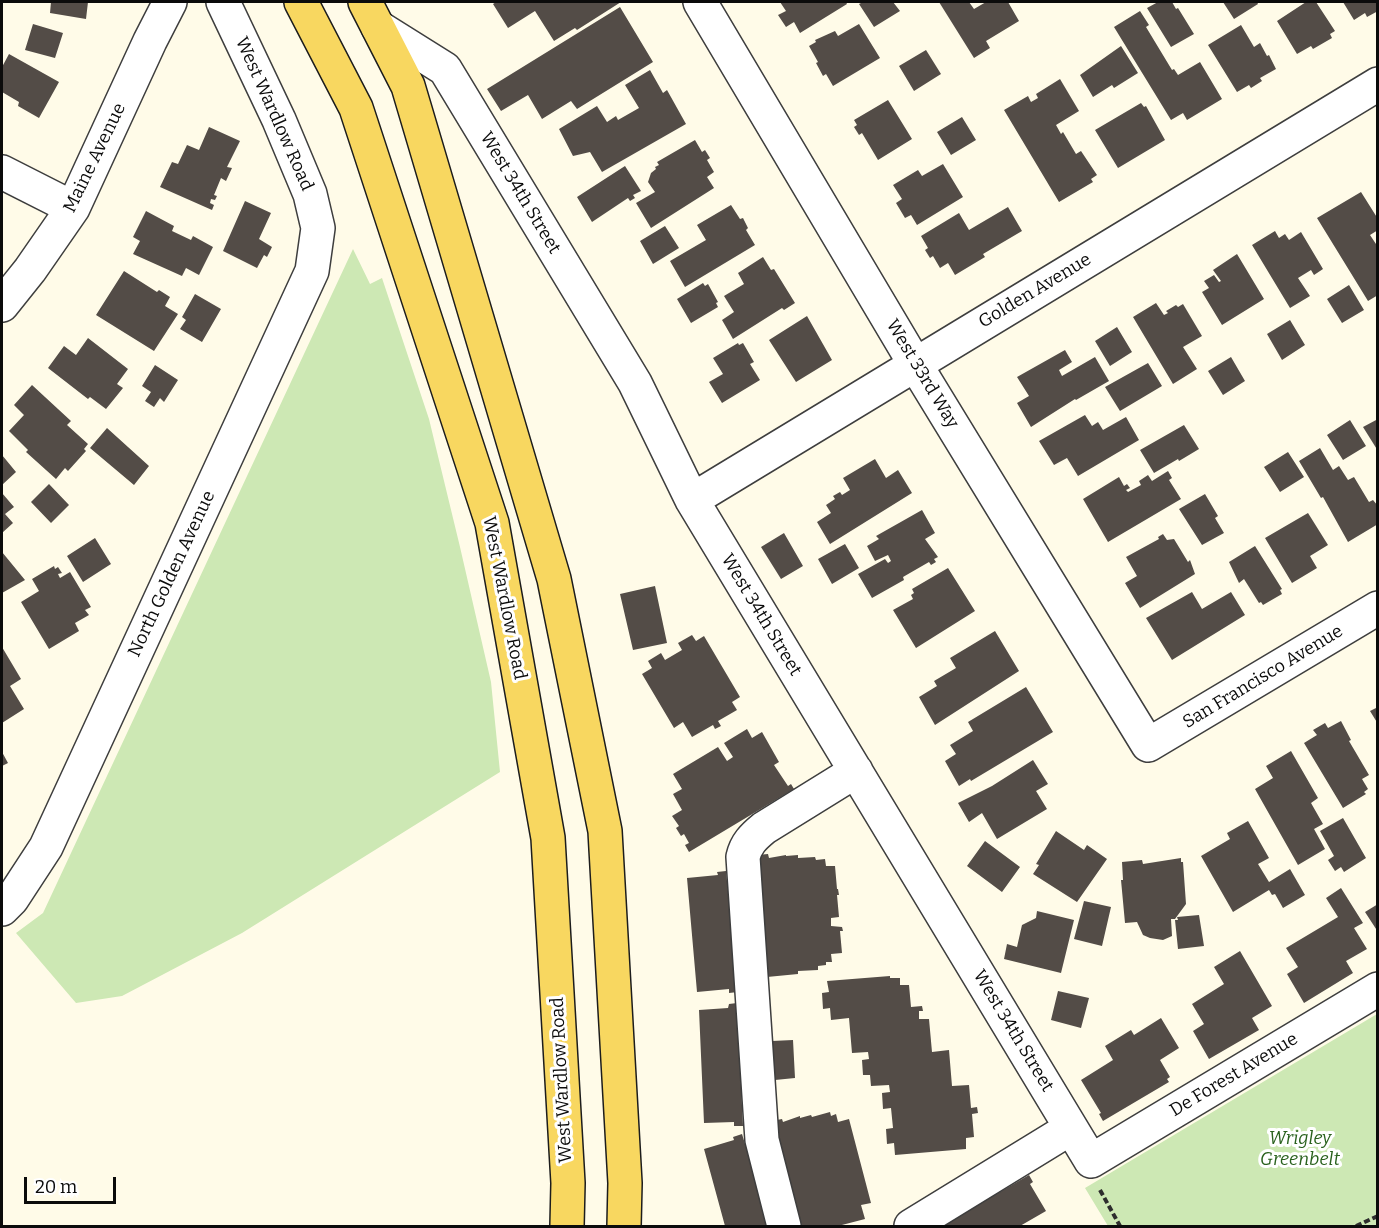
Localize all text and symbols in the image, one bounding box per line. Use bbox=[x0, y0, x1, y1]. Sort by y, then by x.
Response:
street label: West Wardlow Road bbox=[230, 34, 318, 194]
street label: Maine Avenue bbox=[59, 100, 131, 216]
street label: West 34th Street bbox=[475, 128, 565, 258]
street label: Golden Avenue bbox=[975, 249, 1095, 333]
street label: West 33rd Way bbox=[881, 316, 963, 432]
street label: North Golden Avenue bbox=[124, 487, 220, 661]
street label: West Wardlow Road bbox=[478, 514, 530, 682]
street label: West 34th Street bbox=[716, 550, 806, 680]
street label: San Francisco Avenue bbox=[1179, 621, 1347, 733]
street label: West 34th Street bbox=[968, 966, 1058, 1096]
street label: West Wardlow Road bbox=[547, 996, 577, 1164]
street label: De Forest Avenue bbox=[1166, 1028, 1302, 1122]
park label: Wrigley Greenbelt bbox=[1260, 1128, 1340, 1170]
scale bar bbox=[27, 1165, 118, 1203]
text: 20 m bbox=[35, 1176, 77, 1198]

